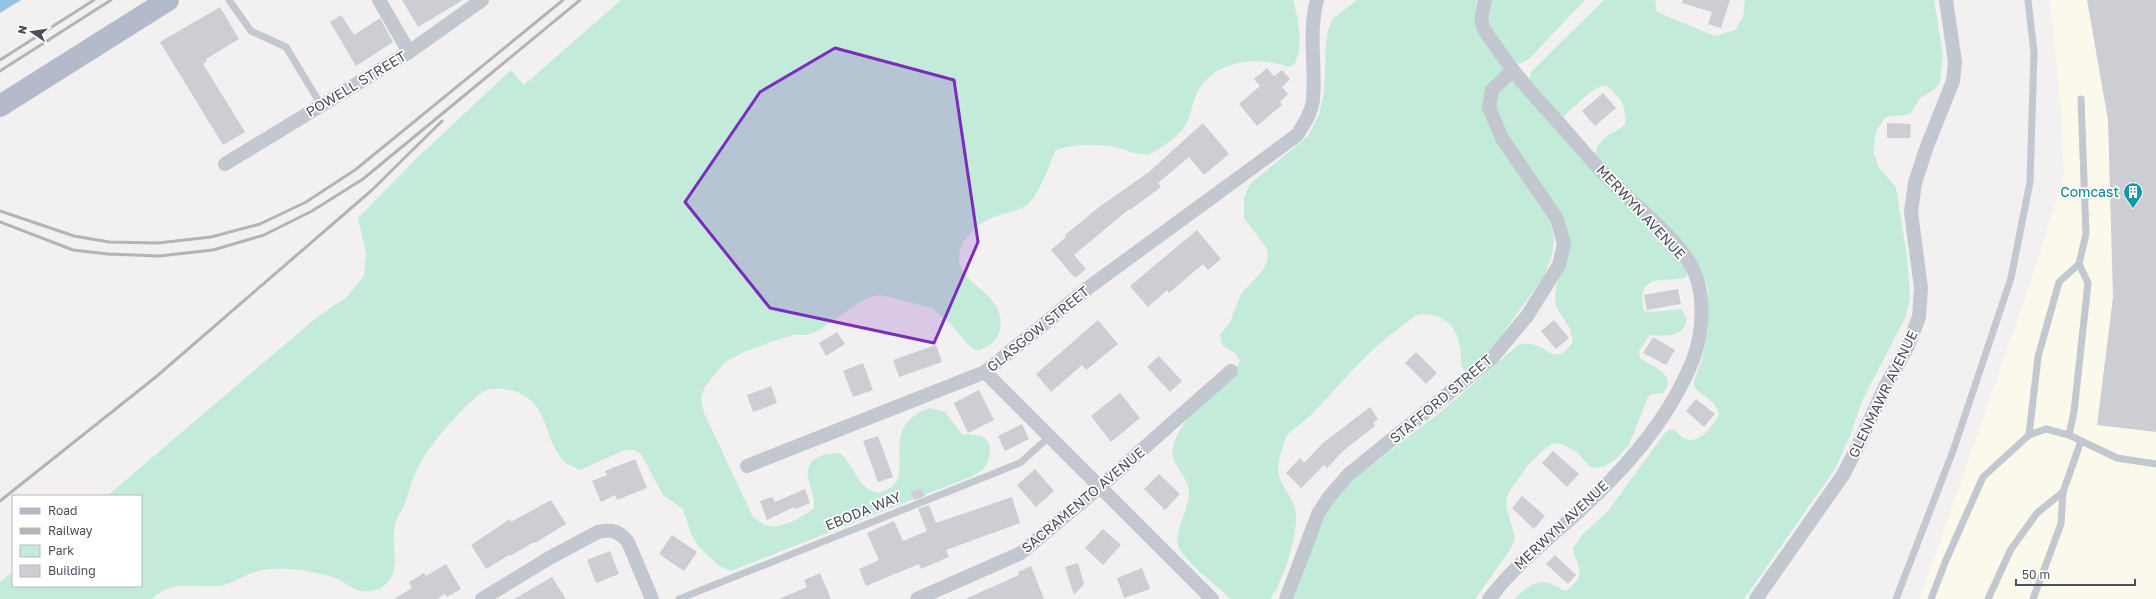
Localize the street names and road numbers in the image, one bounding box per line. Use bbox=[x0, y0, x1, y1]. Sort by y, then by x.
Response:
street label: POWELL STREET bbox=[303, 47, 409, 120]
street label: MERWYN AVENUE bbox=[1593, 161, 1689, 262]
street label: GLASGOW STREET bbox=[983, 282, 1092, 375]
street label: GLENMAWR AVENUE bbox=[1844, 327, 1921, 460]
street label: STAFFORD STREET bbox=[1386, 351, 1496, 446]
street label: SACRAMENTO AVENUE bbox=[1018, 443, 1148, 556]
street label: MERWYN AVENUE bbox=[1510, 477, 1611, 573]
street label: EBODA WAY bbox=[822, 488, 903, 533]

